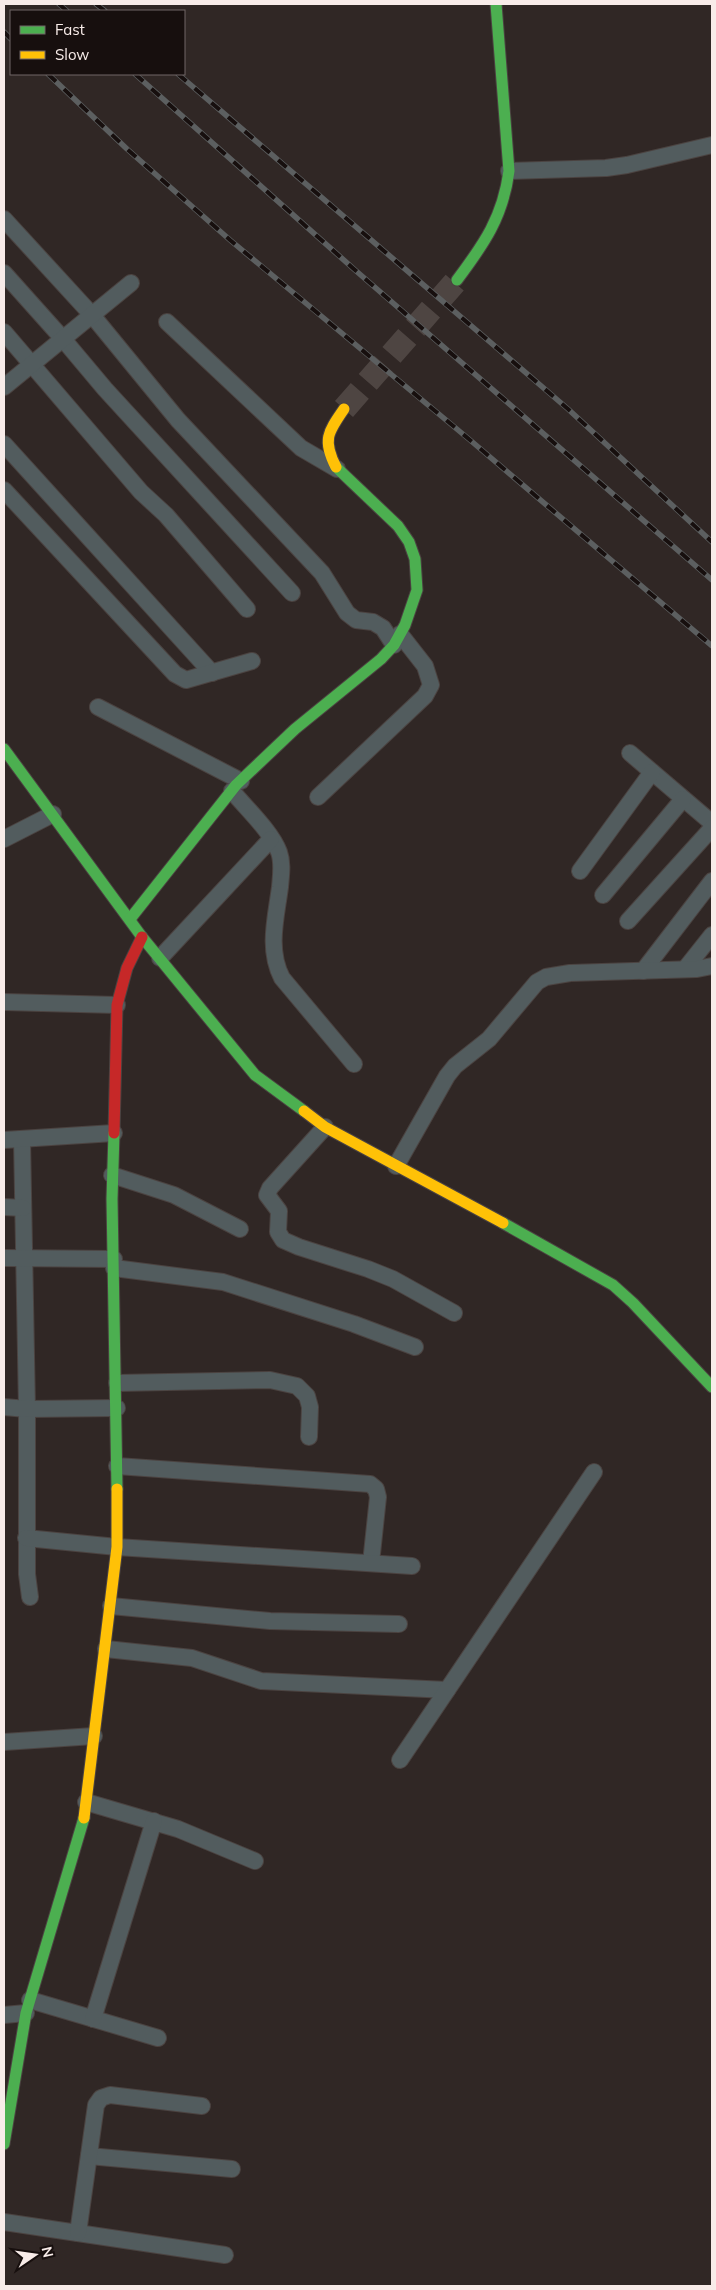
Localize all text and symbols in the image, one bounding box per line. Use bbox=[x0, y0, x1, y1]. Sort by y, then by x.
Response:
legend bbox=[10, 10, 185, 75]
text: Fast bbox=[55, 20, 85, 39]
text: Slow bbox=[55, 45, 89, 64]
north arrow bbox=[10, 2230, 60, 2280]
text: N bbox=[38, 2245, 58, 2259]

